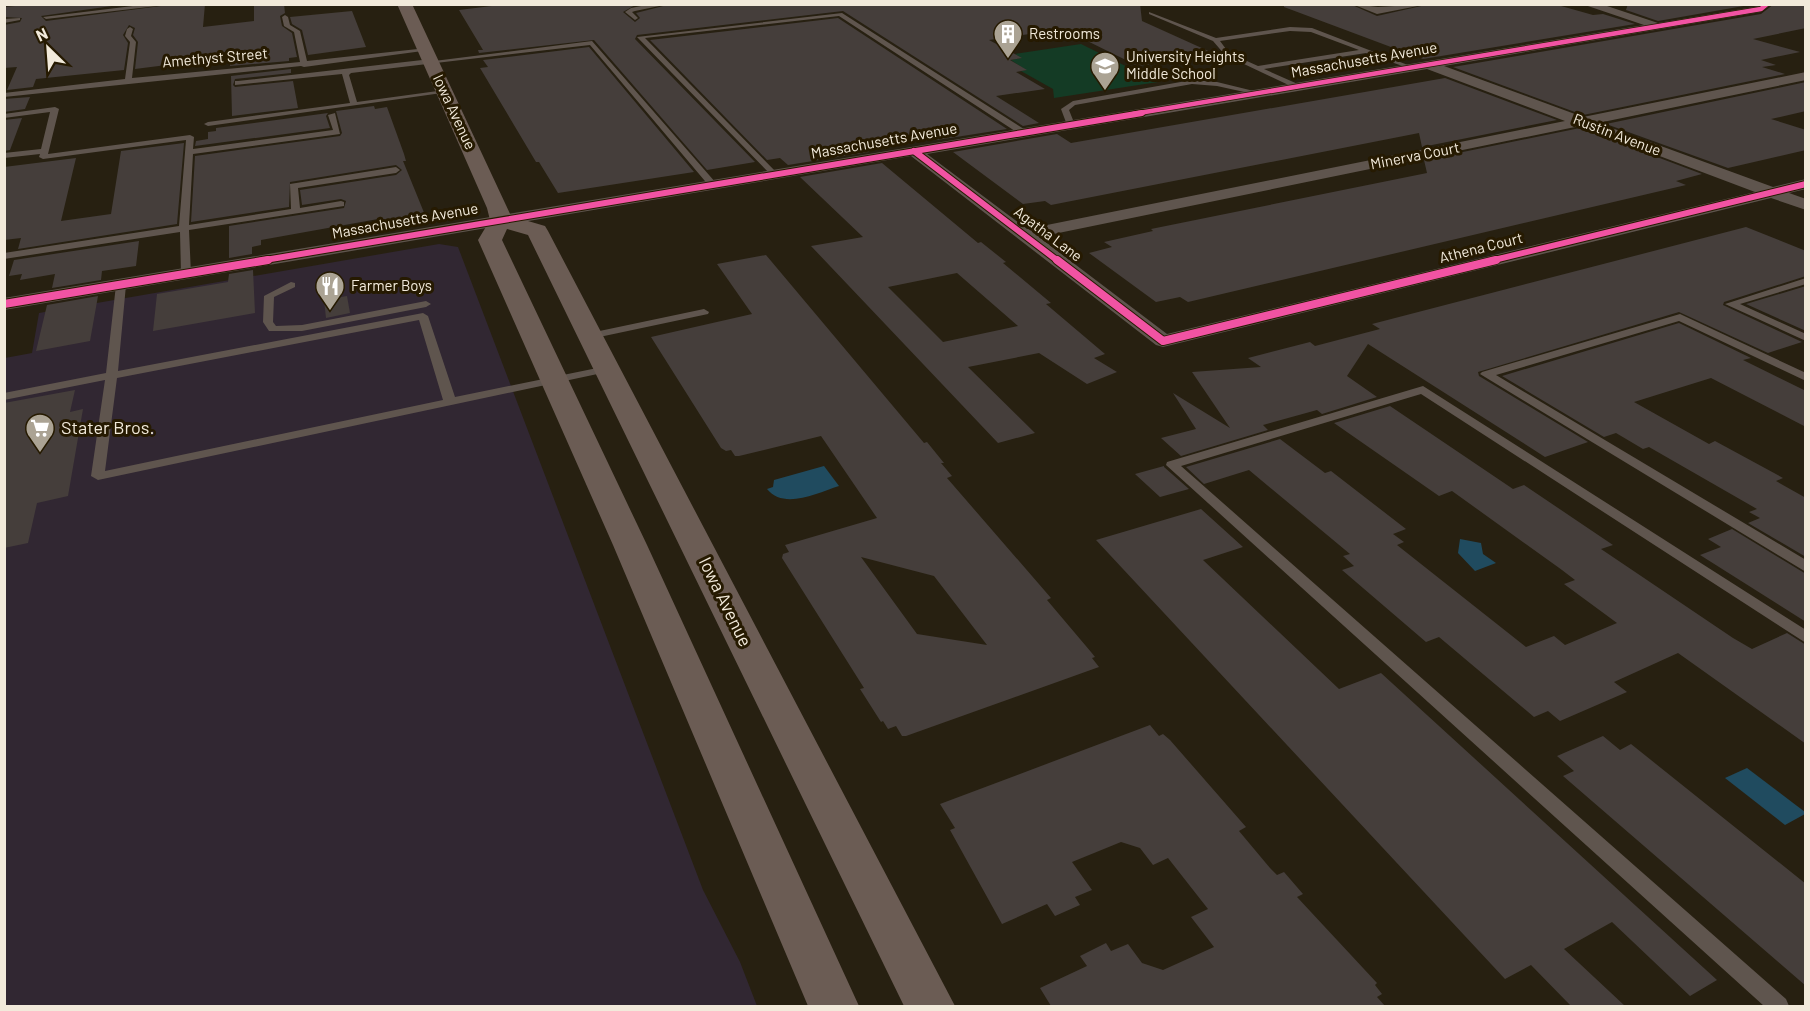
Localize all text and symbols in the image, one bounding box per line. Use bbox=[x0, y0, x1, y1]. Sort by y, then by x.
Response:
north arrow bbox=[18, 18, 78, 78]
building icon: Restrooms bbox=[992, 18, 1024, 60]
text: N bbox=[33, 23, 50, 45]
place label: Restrooms bbox=[1029, 24, 1100, 42]
street label: Massachusetts Avenue bbox=[1289, 37, 1438, 81]
street label: Amethyst Street bbox=[161, 43, 268, 71]
place label: University Heights Middle School bbox=[1126, 47, 1245, 82]
school or university icon: University Heights Middle School bbox=[1089, 50, 1121, 92]
street label: Iowa Avenue bbox=[430, 71, 480, 152]
street label: Rustin Avenue bbox=[1571, 109, 1664, 159]
street label: Massachusetts Avenue bbox=[809, 118, 958, 162]
street label: Minerva Court bbox=[1369, 138, 1461, 172]
street label: Massachusetts Avenue bbox=[330, 198, 479, 242]
street label: Agatha Lane bbox=[1011, 202, 1086, 265]
street label: Athena Court bbox=[1437, 228, 1524, 266]
restaurant icon: Farmer Boys bbox=[314, 270, 346, 312]
place label: Farmer Boys bbox=[351, 276, 432, 294]
supermarket icon: Stater Bros. bbox=[24, 412, 56, 454]
place label: Stater Bros. bbox=[61, 416, 154, 438]
street label: Iowa Avenue bbox=[695, 553, 757, 650]

